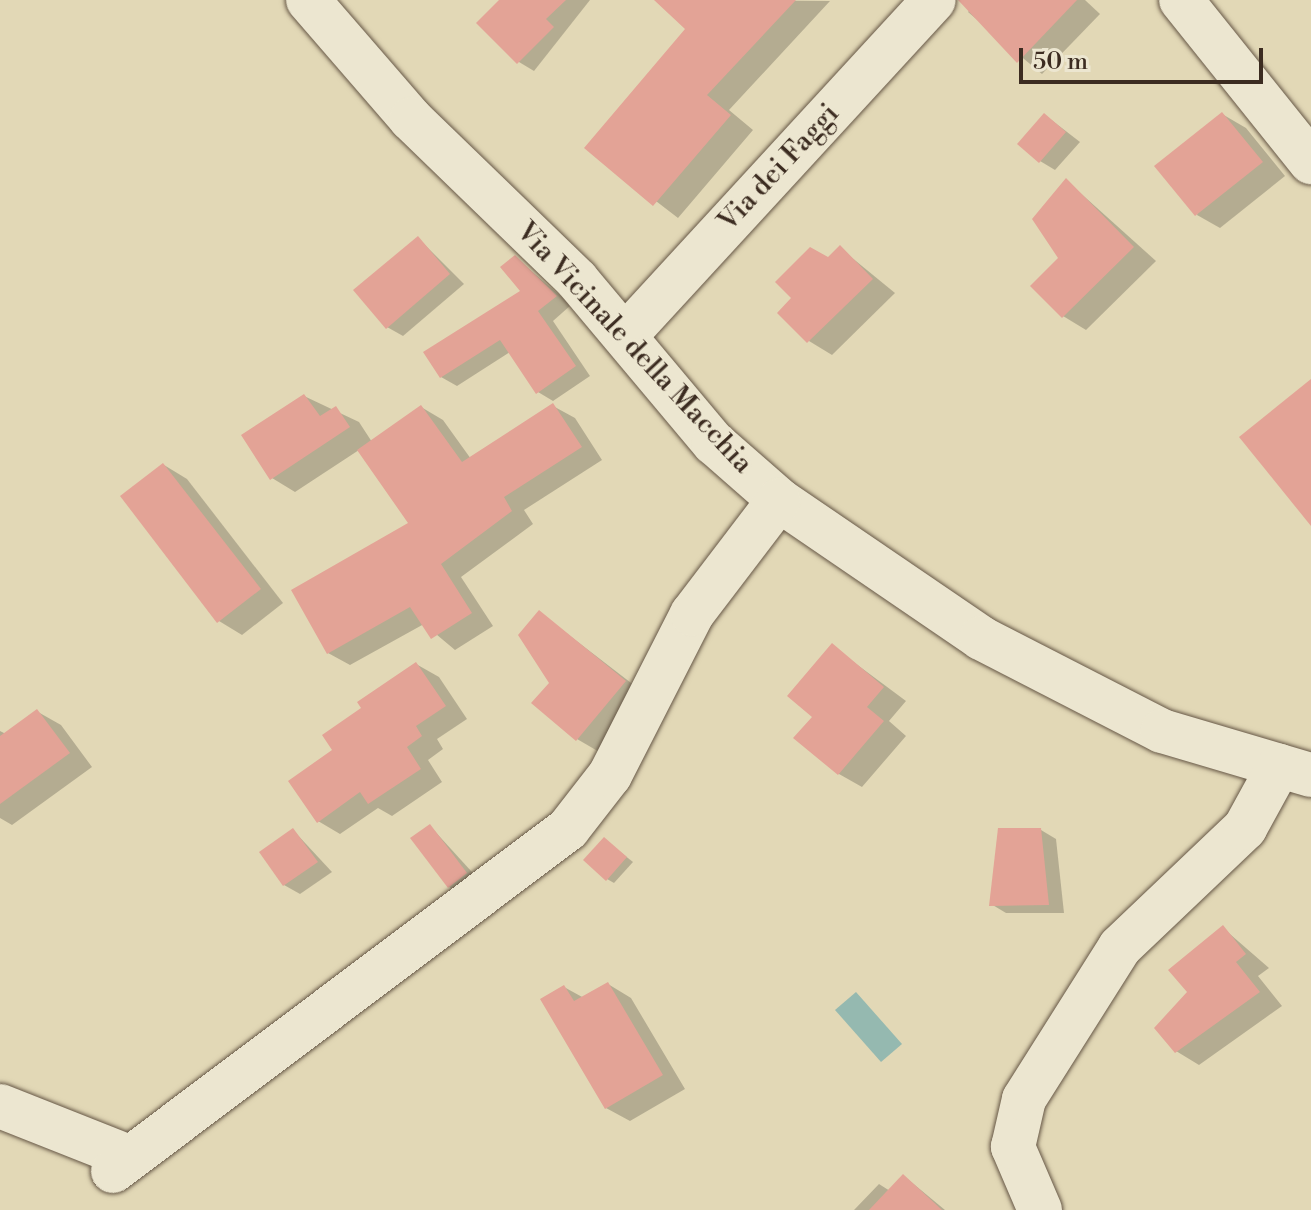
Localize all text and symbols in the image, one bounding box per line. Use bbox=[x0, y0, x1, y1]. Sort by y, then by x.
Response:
scale bar bbox=[1023, 32, 1267, 82]
text: 50 m bbox=[1033, 47, 1088, 77]
street label: Via dei Faggi bbox=[712, 97, 846, 239]
street label: Via Vicinale della Macchia bbox=[509, 215, 759, 481]

